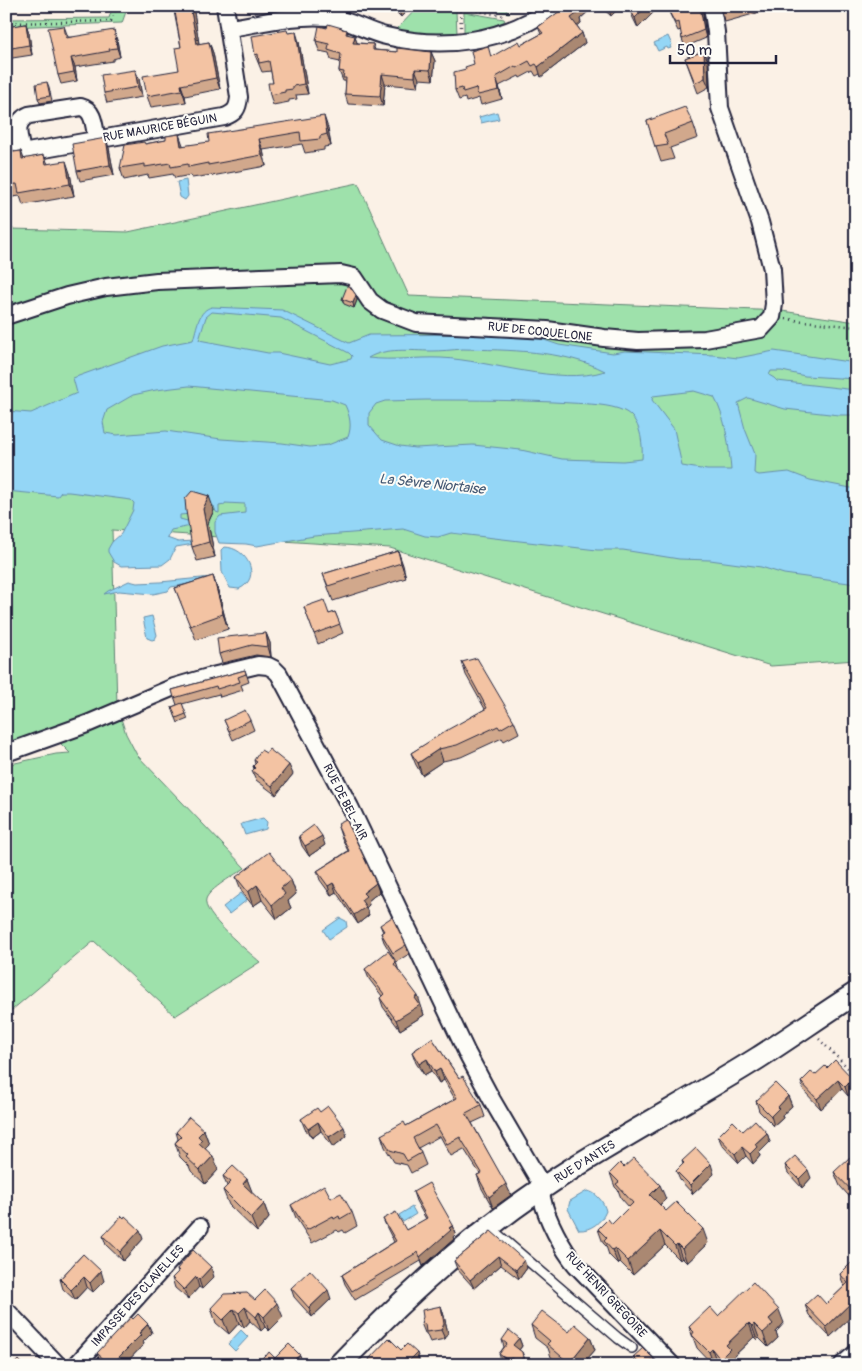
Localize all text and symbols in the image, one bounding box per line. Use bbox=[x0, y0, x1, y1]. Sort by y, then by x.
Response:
scale bar bbox=[670, 32, 776, 64]
text: 50 m bbox=[677, 41, 712, 60]
street label: RUE MAURICE BÉGUIN bbox=[102, 110, 218, 145]
street label: RUE DE COQUELONE bbox=[487, 319, 593, 345]
water label: La Sèvre Niortaise bbox=[378, 470, 488, 498]
street label: RUE DE BEL-AIR bbox=[319, 762, 371, 842]
street label: RUE D'ANTES bbox=[552, 1137, 618, 1187]
street label: IMPASSE DES CLAVELLES bbox=[88, 1242, 188, 1350]
street label: RUE HENRI GREGOIRE bbox=[562, 1249, 650, 1341]

